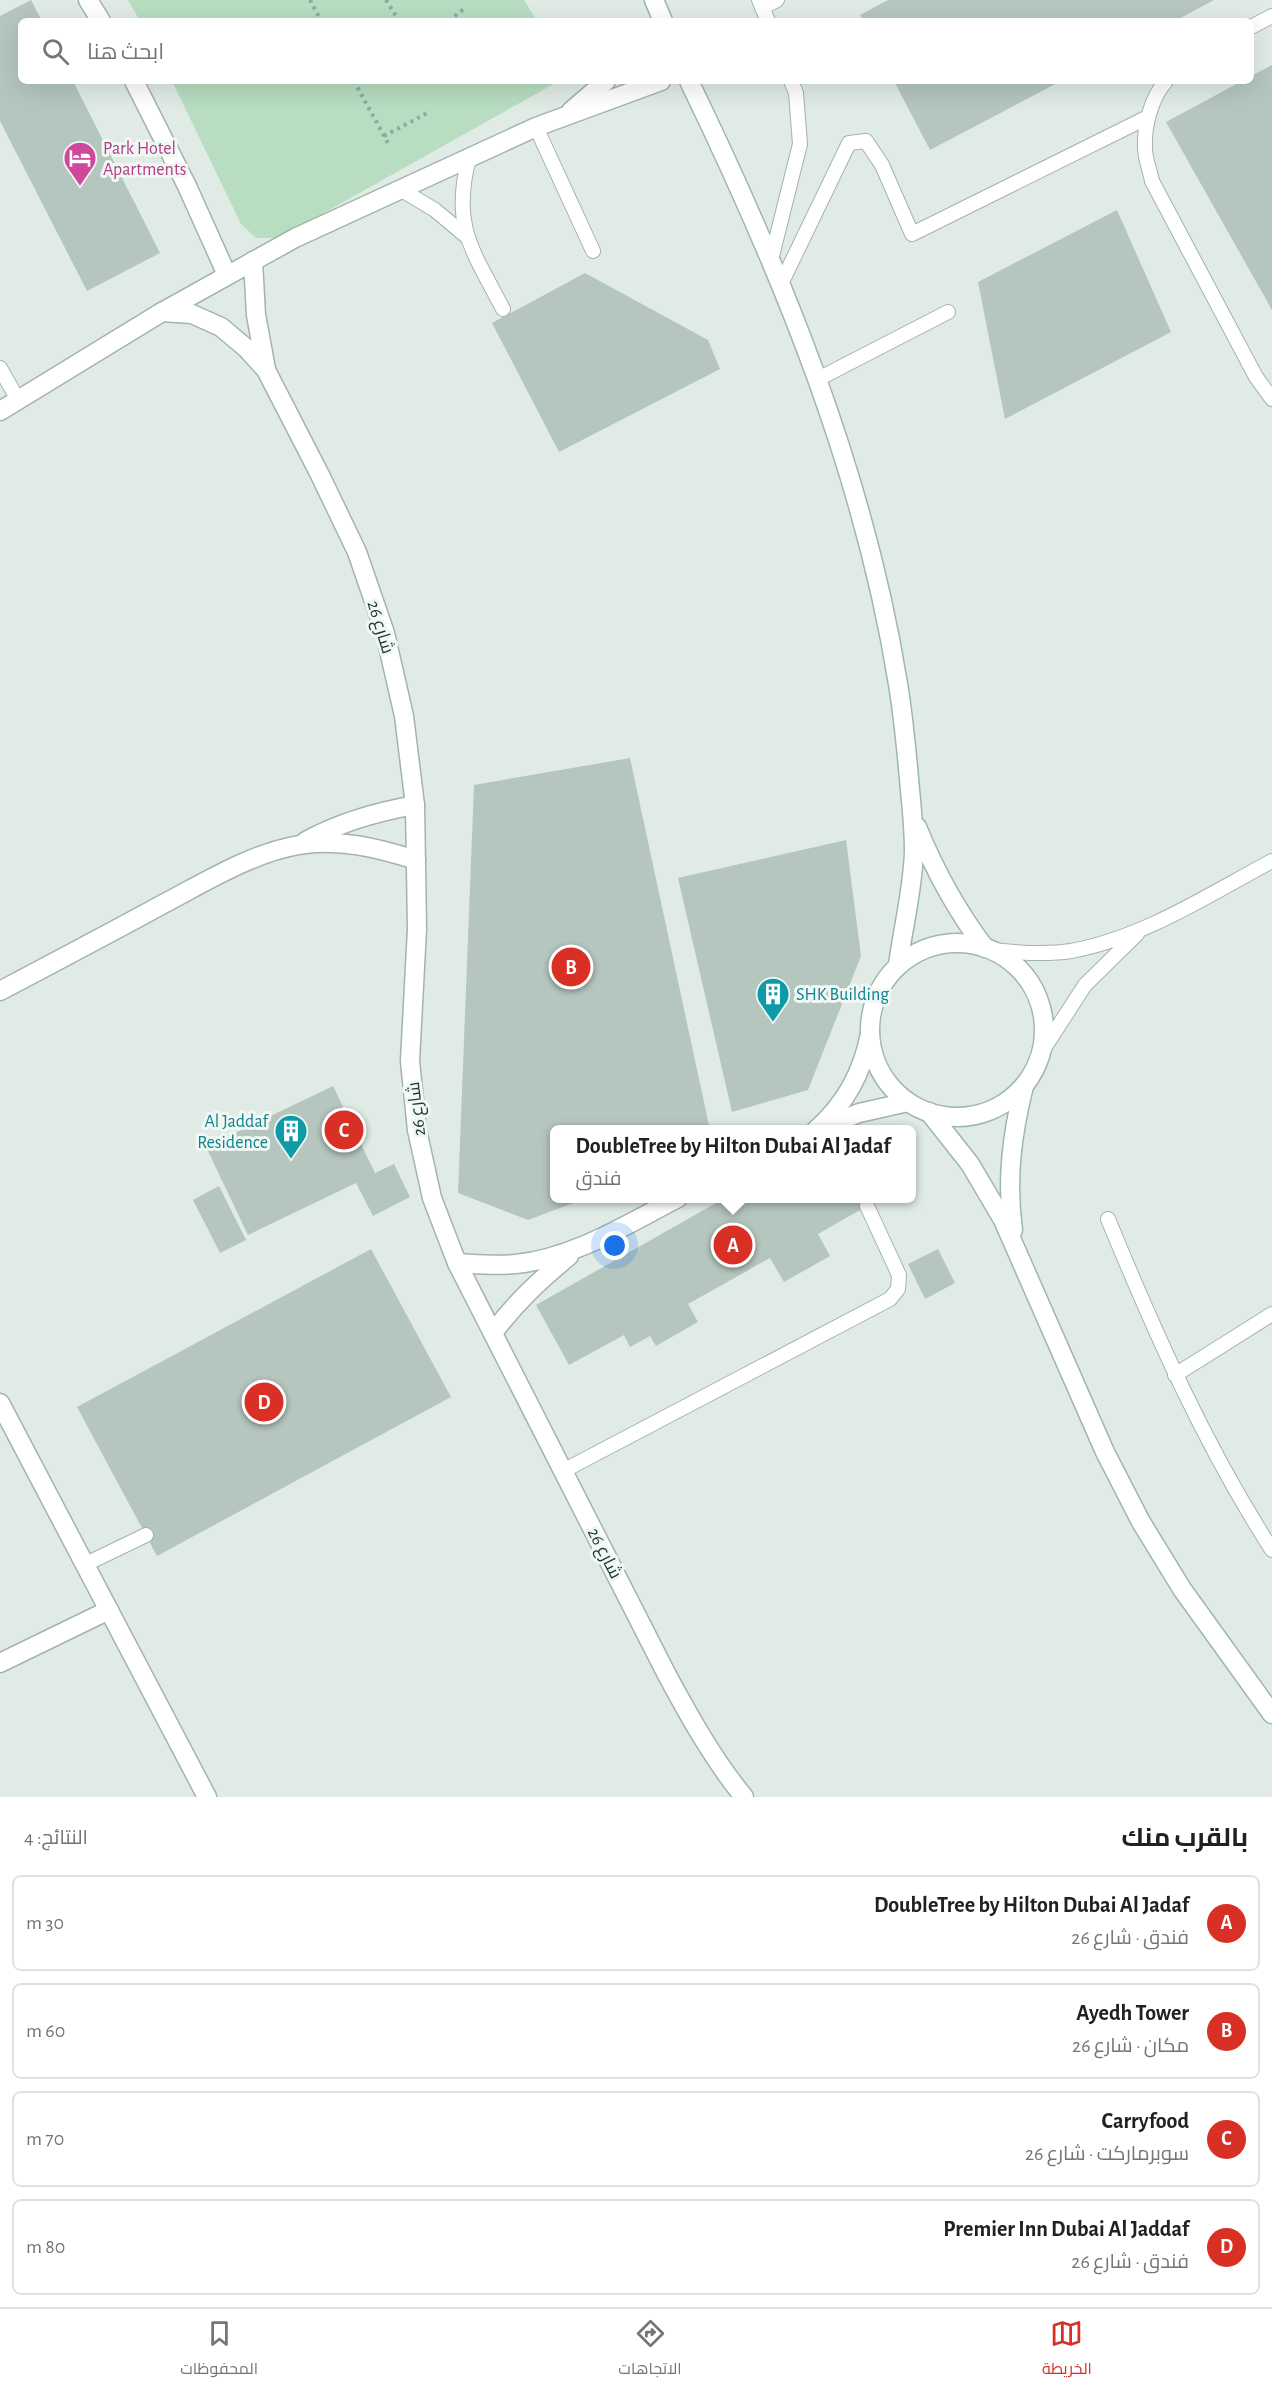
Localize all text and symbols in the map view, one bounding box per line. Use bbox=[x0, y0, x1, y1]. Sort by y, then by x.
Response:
search box bbox=[18, 18, 1254, 84]
icon: search bbox=[39, 35, 72, 68]
text: ابحث هنا bbox=[87, 41, 164, 63]
hotel icon: Park Hotel Apartments bbox=[62, 140, 98, 187]
place label: Park Hotel Apartments bbox=[103, 140, 186, 179]
street label: شارع 26 bbox=[362, 598, 398, 657]
pin: B bbox=[552, 944, 590, 990]
building icon: SHK Building bbox=[755, 976, 791, 1023]
place label: SHK Building bbox=[796, 986, 889, 1004]
street label: شارع 26 bbox=[404, 1080, 431, 1137]
pin: C bbox=[324, 1108, 364, 1152]
place label: Al Jaddaf Residence bbox=[197, 1113, 270, 1152]
building icon: Al Jaddaf Residence bbox=[273, 1113, 309, 1160]
popup bbox=[550, 1125, 916, 1203]
text: DoubleTree by Hilton Dubai Al Jadaf bbox=[575, 1135, 891, 1157]
text: فندق bbox=[575, 1169, 621, 1189]
pin: A bbox=[714, 1222, 752, 1268]
your location bbox=[600, 1231, 629, 1260]
pin: D bbox=[244, 1380, 284, 1424]
street label: شارع 26 bbox=[582, 1525, 625, 1583]
text: بالقرب منك bbox=[1121, 1825, 1248, 1851]
text: النتائج: 4 bbox=[24, 1828, 88, 1848]
text: DoubleTree by Hilton Dubai Al Jadaf bbox=[874, 1894, 1189, 1916]
text: 30 m bbox=[26, 1913, 64, 1933]
text: A bbox=[1221, 1913, 1233, 1933]
text: فندق · شارع 26 bbox=[1071, 1928, 1189, 1948]
text: Ayedh Tower bbox=[1076, 2002, 1189, 2024]
text: 60 m bbox=[26, 2021, 65, 2041]
text: B bbox=[1221, 2021, 1232, 2041]
text: مكان · شارع 26 bbox=[1072, 2036, 1189, 2056]
text: Carryfood bbox=[1102, 2110, 1189, 2132]
text: 70 m bbox=[26, 2129, 64, 2149]
text: C bbox=[1221, 2129, 1232, 2149]
text: سوبرماركت · شارع 26 bbox=[1025, 2144, 1189, 2164]
text: Premier Inn Dubai Al Jaddaf bbox=[943, 2218, 1189, 2240]
text: 80 m bbox=[26, 2237, 65, 2257]
text: D bbox=[1220, 2237, 1233, 2257]
text: فندق · شارع 26 bbox=[1071, 2252, 1189, 2272]
tab: المحفوظات bbox=[180, 2317, 258, 2383]
tab: الاتجاهات bbox=[618, 2317, 682, 2383]
tab: الخريطة bbox=[1042, 2317, 1092, 2383]

